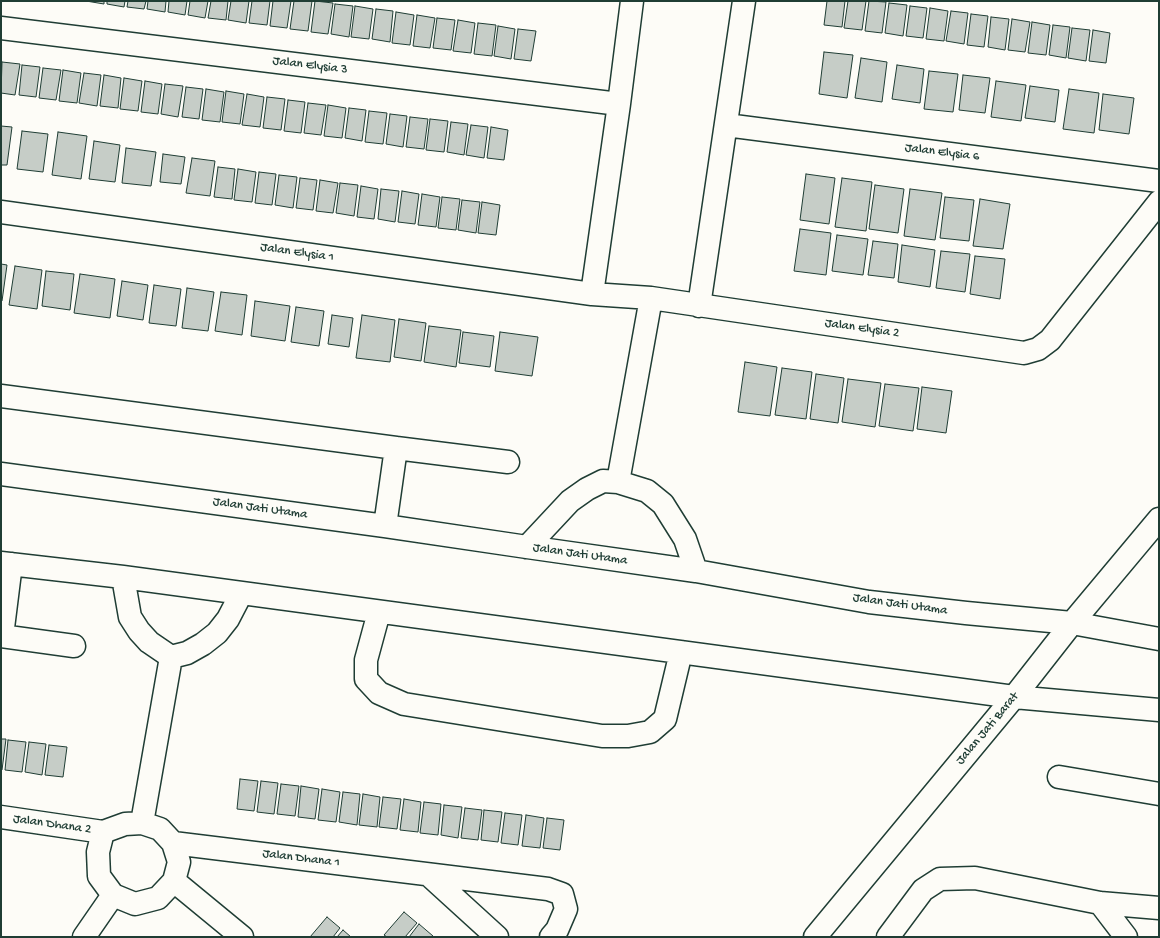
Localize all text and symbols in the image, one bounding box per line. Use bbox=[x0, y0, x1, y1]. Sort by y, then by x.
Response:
street label: Jalan Elysia 3 bbox=[272, 54, 348, 78]
street label: Jalan Elysia 6 bbox=[904, 141, 980, 165]
street label: Jalan Elysia 1 bbox=[259, 240, 335, 266]
street label: Jalan Elysia 2 bbox=[824, 316, 900, 342]
street label: Jalan Jati Utama bbox=[212, 495, 308, 523]
street label: Jalan Jati Utama bbox=[532, 541, 628, 569]
street label: Jalan Jati Utama bbox=[852, 591, 948, 619]
street label: Jalan Jati Barat bbox=[953, 690, 1023, 768]
street label: Jalan Dhana 2 bbox=[12, 812, 92, 838]
street label: Jalan Dhana 1 bbox=[261, 847, 341, 871]

